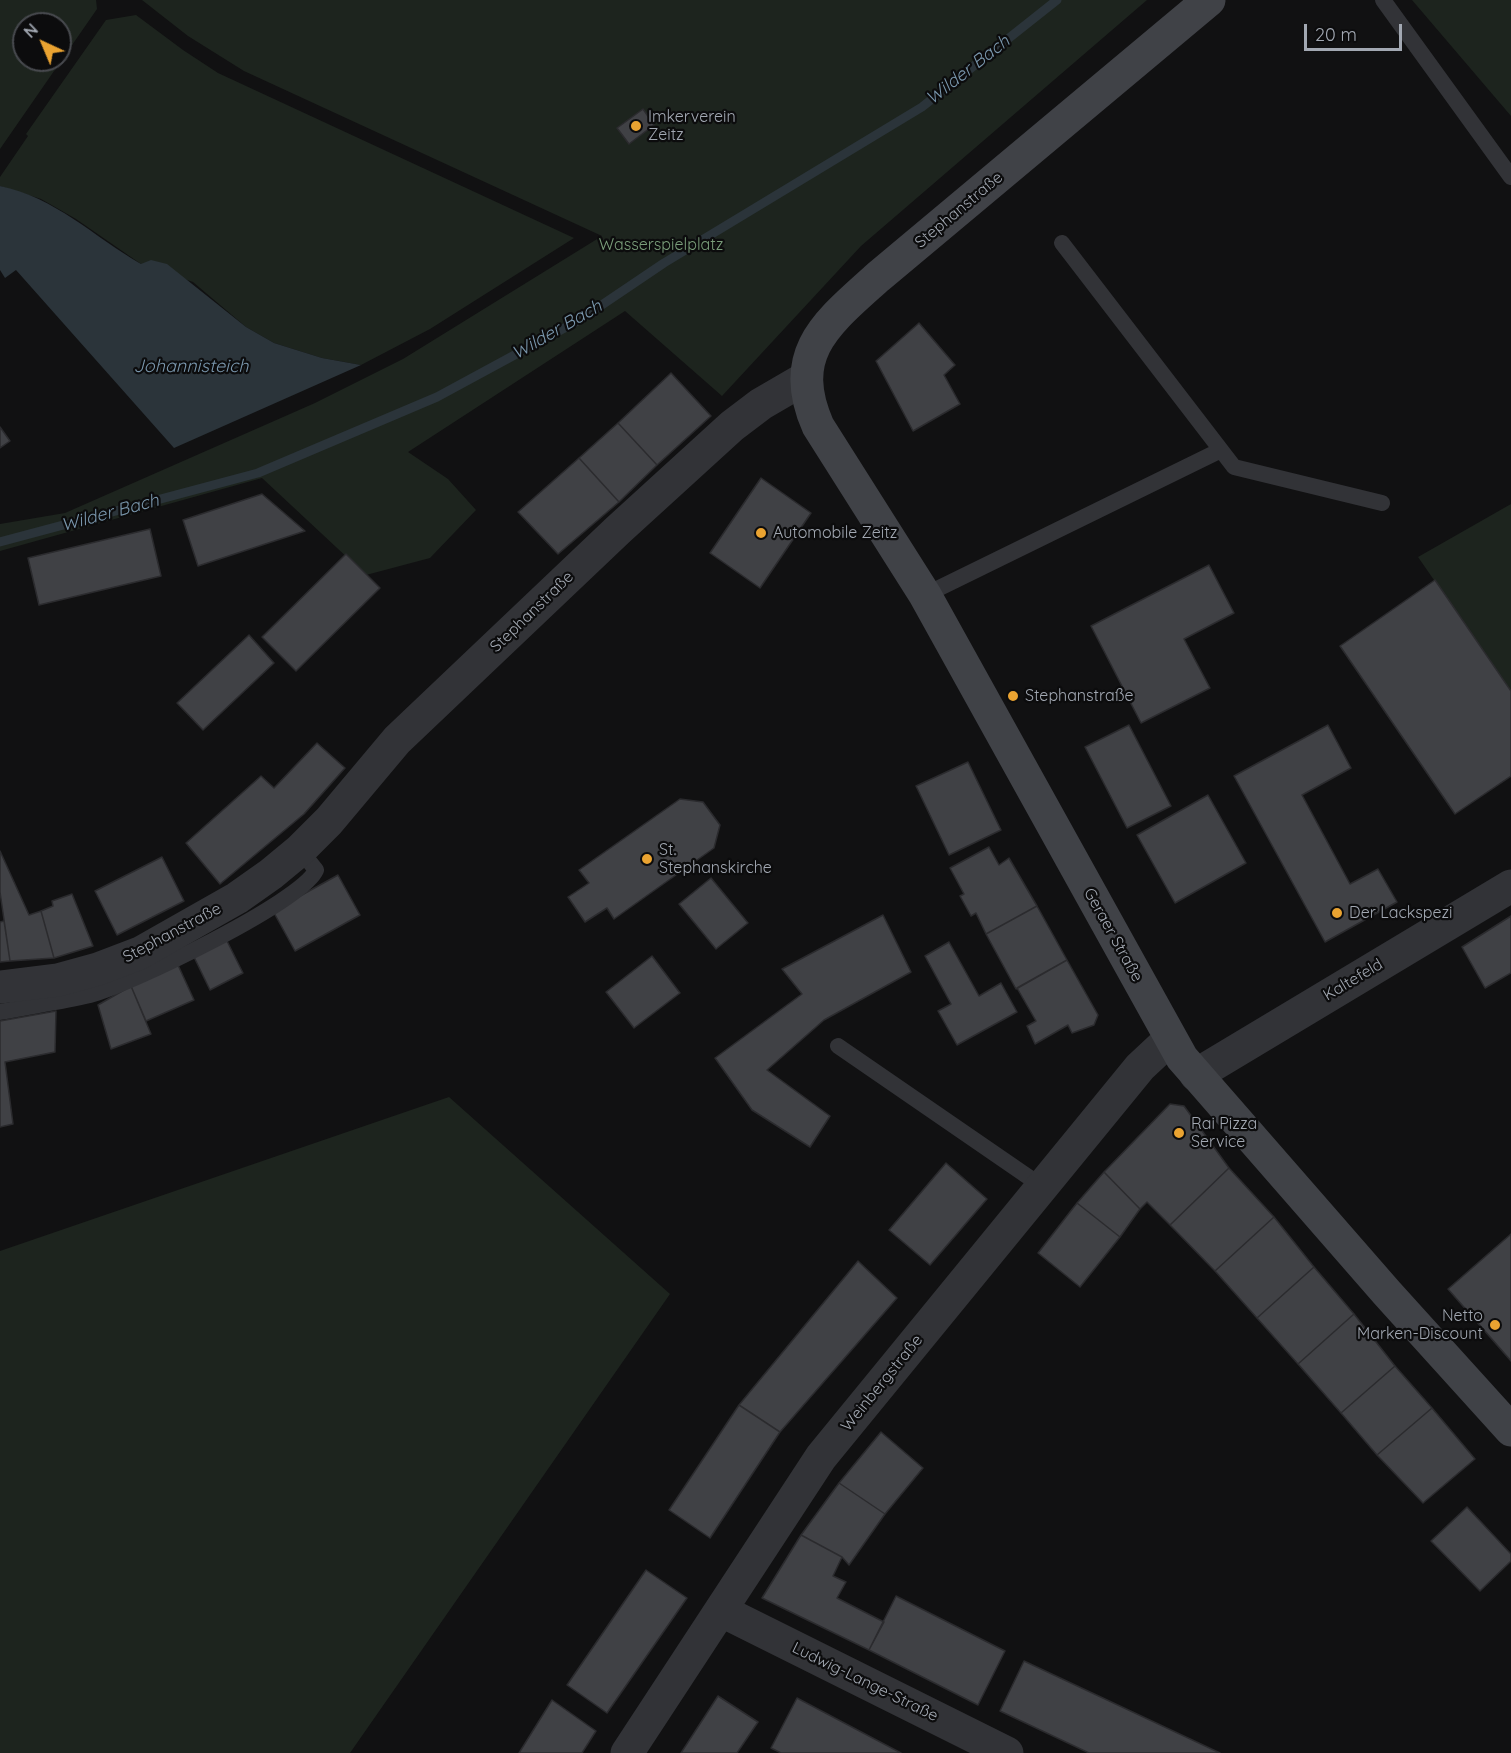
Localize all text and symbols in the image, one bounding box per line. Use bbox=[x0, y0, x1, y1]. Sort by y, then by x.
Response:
north arrow bbox=[12, 12, 72, 72]
scale bar bbox=[1307, 12, 1404, 50]
text: N bbox=[20, 19, 42, 42]
text: 20 m bbox=[1315, 23, 1357, 46]
water label: Wilder Bach bbox=[922, 31, 1014, 109]
place label: Imkerverein Zeitz bbox=[648, 107, 736, 145]
marker: Imkerverein Zeitz bbox=[629, 119, 643, 133]
street label: Stephanstraße bbox=[911, 168, 1007, 252]
park label: Wasserspielplatz bbox=[599, 235, 723, 255]
water label: Wilder Bach bbox=[508, 296, 606, 364]
water label: Johannisteich bbox=[134, 356, 248, 378]
water label: Wilder Bach bbox=[59, 490, 161, 536]
place label: Automobile Zeitz bbox=[773, 523, 897, 543]
marker: Automobile Zeitz bbox=[754, 526, 768, 540]
street label: Stephanstraße bbox=[486, 567, 578, 657]
place label: Stephanstraße bbox=[1025, 686, 1133, 706]
marker: Stephanstraße bbox=[1006, 689, 1020, 703]
place label: St. Stephanskirche bbox=[659, 840, 772, 878]
marker: St. Stephanskirche bbox=[640, 852, 654, 866]
street label: Geraer Straße bbox=[1079, 885, 1147, 985]
street label: Stephanstraße bbox=[120, 899, 224, 967]
place label: Der Lackspezi bbox=[1349, 903, 1453, 923]
marker: Der Lackspezi bbox=[1330, 906, 1344, 920]
street label: Kaltefeld bbox=[1320, 955, 1386, 1005]
place label: Rai Pizza Service bbox=[1191, 1114, 1257, 1152]
marker: Rai Pizza Service bbox=[1172, 1126, 1186, 1140]
place label: Netto Marken-Discount bbox=[1357, 1306, 1483, 1344]
marker: Netto Marken-Discount bbox=[1488, 1318, 1502, 1332]
street label: Weinbergstraße bbox=[837, 1331, 927, 1435]
street label: Ludwig-Lange-Straße bbox=[789, 1638, 941, 1726]

